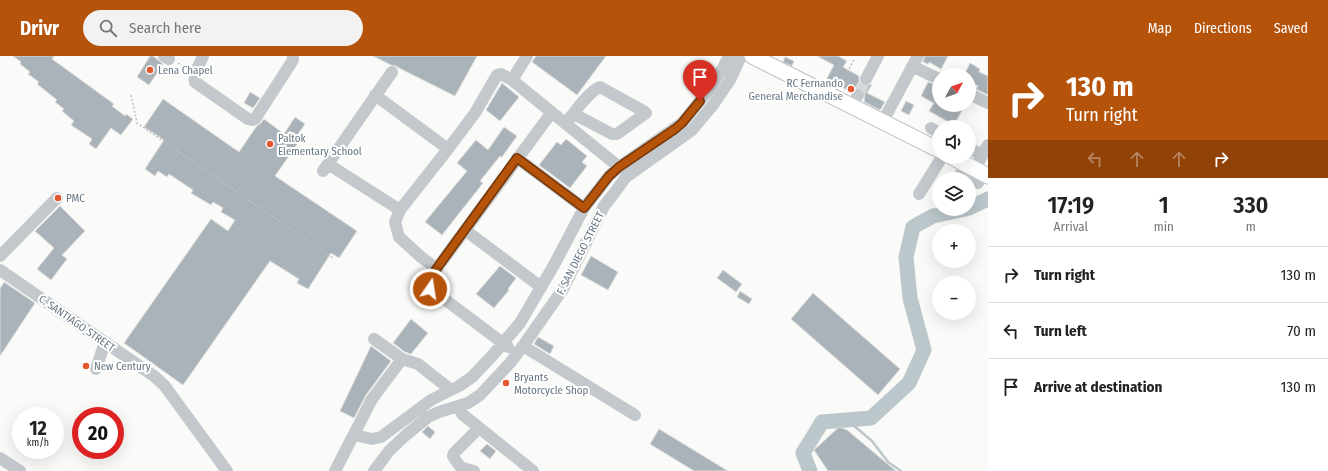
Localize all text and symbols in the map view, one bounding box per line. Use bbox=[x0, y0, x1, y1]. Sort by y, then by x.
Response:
search box bbox=[83, 10, 363, 46]
text: Drivr bbox=[20, 17, 59, 40]
icon: search bbox=[97, 17, 119, 39]
text: Search here bbox=[129, 19, 201, 37]
text: Map bbox=[1148, 20, 1172, 37]
text: Directions bbox=[1194, 20, 1252, 37]
text: Saved bbox=[1274, 20, 1308, 37]
pin bbox=[683, 60, 717, 101]
place label: Lena Chapel bbox=[158, 64, 213, 77]
marker: Lena Chapel bbox=[145, 65, 155, 75]
icon: arrive bbox=[689, 66, 711, 88]
north arrow bbox=[932, 68, 976, 112]
map controls bbox=[932, 68, 976, 320]
text: 130 m bbox=[1066, 70, 1134, 103]
icon: right bbox=[1000, 72, 1052, 124]
place label: RC Fernando General Merchandise bbox=[748, 77, 843, 103]
marker: RC Fernando General Merchandise bbox=[846, 84, 856, 94]
text: Turn right bbox=[1066, 104, 1138, 126]
button: sound bbox=[932, 120, 976, 164]
place label: Paltok Elementary School bbox=[278, 132, 362, 158]
marker: Paltok Elementary School bbox=[265, 139, 275, 149]
icon: left bbox=[1084, 148, 1106, 170]
icon: ahead bbox=[1126, 148, 1148, 170]
icon: ahead bbox=[1168, 148, 1190, 170]
icon: right bbox=[1210, 148, 1232, 170]
button: layers bbox=[932, 172, 976, 216]
text: 17:19 bbox=[1047, 191, 1094, 219]
text: 1 bbox=[1159, 191, 1169, 219]
text: 330 bbox=[1233, 191, 1269, 219]
place label: PMC bbox=[66, 192, 85, 205]
marker: PMC bbox=[53, 193, 63, 203]
street label: F. SAN DIEGO STREET bbox=[554, 209, 607, 297]
text: Arrival bbox=[1054, 219, 1088, 234]
text: min bbox=[1154, 219, 1174, 234]
text: m bbox=[1246, 219, 1256, 234]
button: + bbox=[932, 224, 976, 268]
icon: right bbox=[1000, 264, 1022, 286]
text: Turn right bbox=[1034, 266, 1095, 284]
text: 130 m bbox=[1281, 266, 1316, 284]
position arrow bbox=[409, 268, 451, 310]
button: − bbox=[932, 276, 976, 320]
street label: C. SANTIAGO STREET bbox=[36, 292, 118, 355]
icon: left bbox=[1000, 320, 1022, 342]
text: Turn left bbox=[1034, 322, 1087, 340]
text: 70 m bbox=[1287, 322, 1316, 340]
place label: New Century bbox=[94, 360, 151, 373]
marker: New Century bbox=[81, 361, 91, 371]
place label: Bryants Motorcycle Shop bbox=[514, 371, 589, 397]
icon: arrive bbox=[1000, 376, 1022, 398]
marker: Bryants Motorcycle Shop bbox=[501, 378, 511, 388]
text: Arrive at destination bbox=[1034, 378, 1162, 396]
text: 130 m bbox=[1281, 378, 1316, 396]
speed limit sign: 20 bbox=[72, 407, 124, 459]
text: 12 bbox=[29, 416, 47, 440]
text: km/h bbox=[27, 437, 49, 449]

